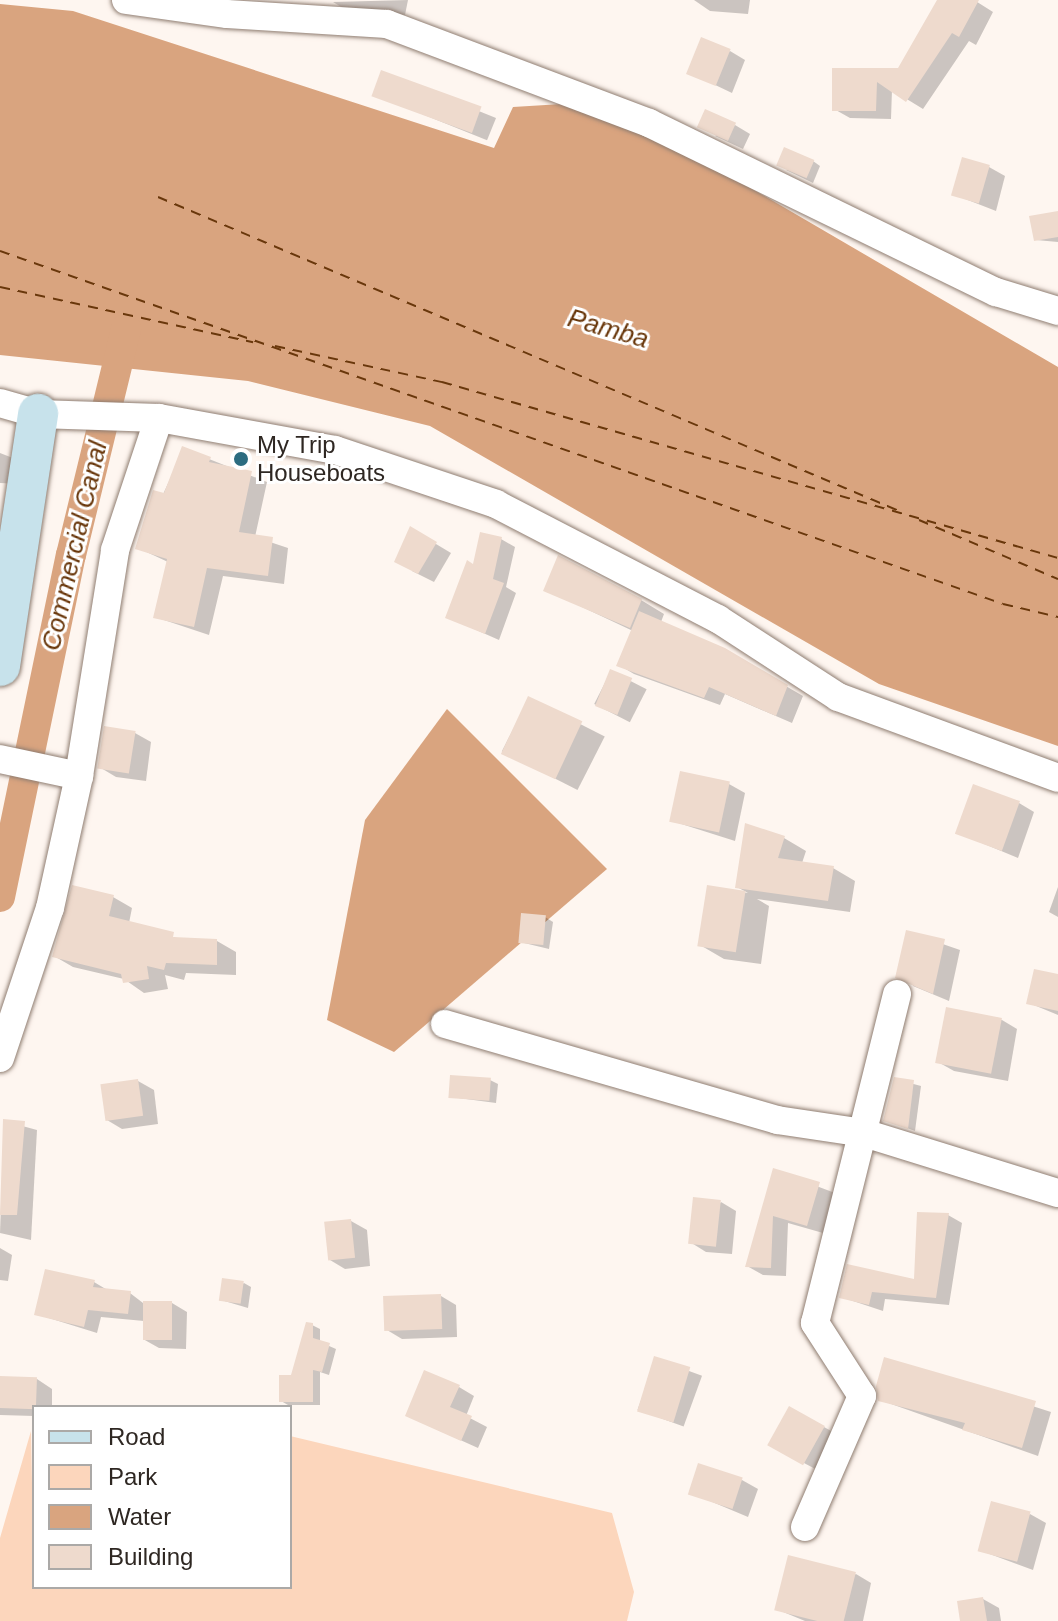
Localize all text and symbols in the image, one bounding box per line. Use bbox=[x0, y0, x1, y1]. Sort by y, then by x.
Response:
water label: Pamba bbox=[564, 303, 652, 355]
place label: My Trip Houseboats bbox=[257, 431, 385, 487]
water label: Commercial Canal bbox=[36, 438, 114, 654]
marker: My Trip Houseboats bbox=[232, 450, 250, 468]
legend bbox=[32, 1405, 292, 1589]
text: Road bbox=[108, 1423, 165, 1450]
text: Park bbox=[108, 1463, 157, 1490]
text: Water bbox=[108, 1503, 171, 1530]
text: Building bbox=[108, 1543, 193, 1570]

